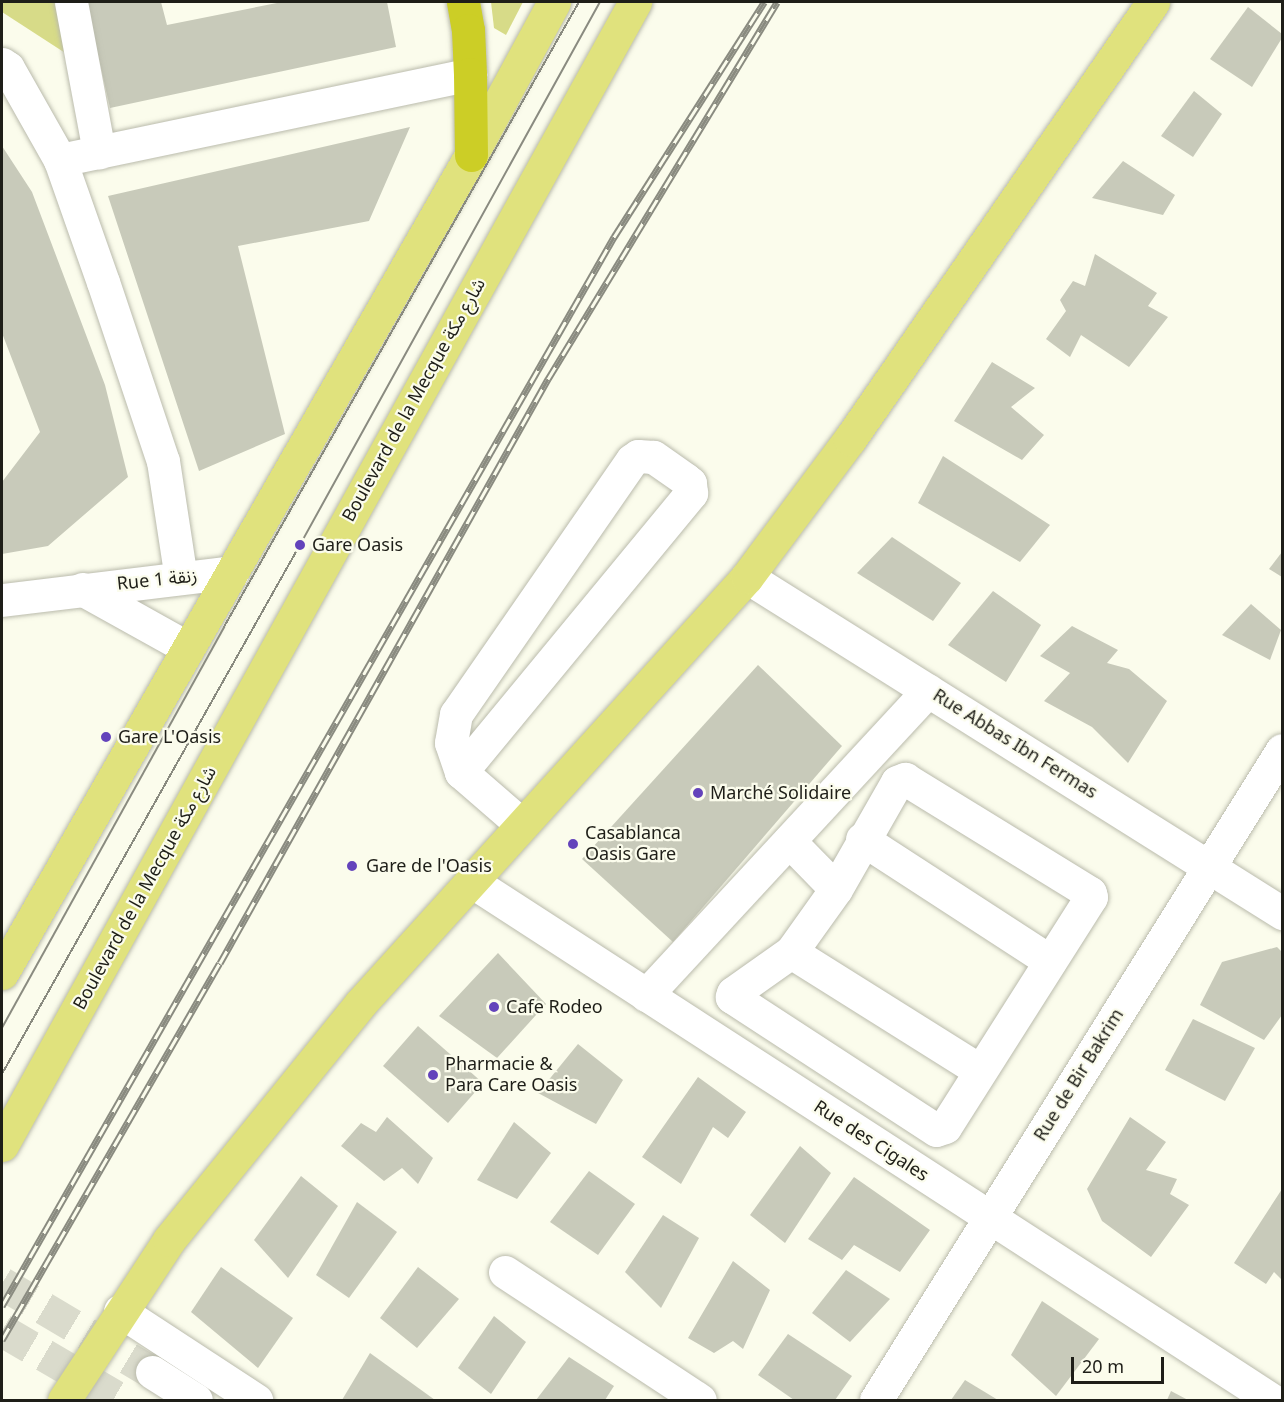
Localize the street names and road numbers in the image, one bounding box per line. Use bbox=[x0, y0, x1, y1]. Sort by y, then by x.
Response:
street label: Boulevard de la Mecque شارع مكة bbox=[338, 275, 490, 525]
street label: Rue 1 زنقة bbox=[116, 565, 198, 595]
street label: Rue Abbas Ibn Fermas bbox=[929, 685, 1101, 803]
street label: Boulevard de la Mecque شارع مكة bbox=[69, 763, 221, 1013]
street label: Rue de Bir Bakrim bbox=[1030, 1005, 1128, 1145]
street label: Rue des Cigales bbox=[810, 1096, 932, 1186]

